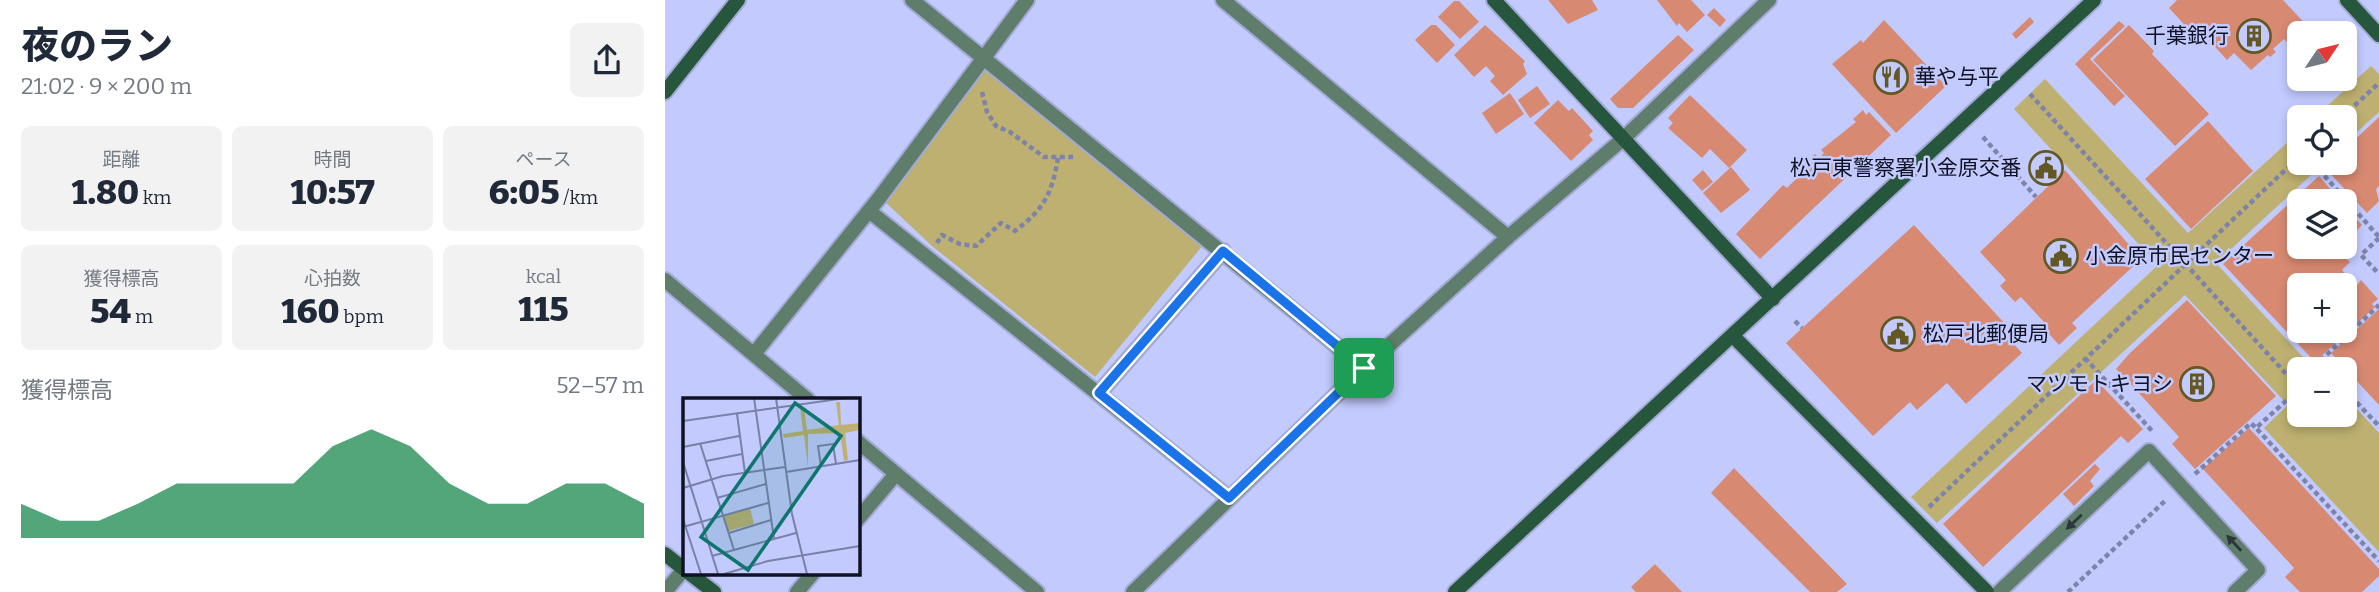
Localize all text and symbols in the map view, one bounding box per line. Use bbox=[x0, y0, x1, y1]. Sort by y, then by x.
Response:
building icon: 千葉銀行 bbox=[2235, 17, 2273, 55]
north arrow bbox=[2287, 21, 2357, 91]
map controls bbox=[2287, 21, 2357, 427]
text: 夜のラン bbox=[21, 23, 173, 69]
button: share bbox=[570, 23, 644, 97]
place label: 千葉銀行 bbox=[2145, 23, 2229, 49]
restaurant icon: 華や与平 bbox=[1872, 58, 1910, 96]
place label: 華や与平 bbox=[1915, 64, 1999, 90]
text: 21:02 · 9 × 200 m bbox=[21, 72, 192, 100]
button: locate bbox=[2287, 105, 2357, 175]
text: 距離 bbox=[102, 148, 141, 171]
text: 時間 bbox=[313, 148, 352, 171]
text: ペース bbox=[515, 148, 572, 171]
public building icon: 松戸東警察署小金原交番 bbox=[2027, 149, 2065, 187]
place label: 松戸東警察署小金原交番 bbox=[1790, 155, 2021, 181]
text: 1.80 bbox=[72, 171, 139, 213]
text: 10:57 bbox=[290, 171, 375, 213]
text: 6:05 bbox=[489, 171, 560, 213]
text: km bbox=[139, 186, 171, 209]
text: /km bbox=[560, 186, 598, 209]
button: layers bbox=[2287, 189, 2357, 259]
public building icon: 小金原市民センター bbox=[2042, 237, 2080, 275]
place label: 小金原市民センター bbox=[2085, 243, 2274, 269]
text: kcal bbox=[526, 265, 561, 288]
text: 獲得標高 bbox=[83, 267, 160, 290]
text: 心拍数 bbox=[304, 267, 361, 290]
button: + bbox=[2287, 273, 2357, 343]
text: 115 bbox=[518, 288, 569, 330]
text: 54 bbox=[90, 290, 131, 332]
text: 160 bbox=[281, 290, 340, 332]
text: m bbox=[131, 305, 153, 328]
text: bpm bbox=[340, 305, 384, 328]
public building icon: 松戸北郵便局 bbox=[1879, 315, 1917, 353]
place label: 松戸北郵便局 bbox=[1923, 321, 2049, 347]
pin bbox=[1334, 338, 1394, 398]
icon: arrive bbox=[1345, 349, 1383, 387]
button: − bbox=[2287, 357, 2357, 427]
building icon: マツモトキヨシ bbox=[2178, 365, 2216, 403]
text: 52–57 m bbox=[556, 371, 644, 399]
place label: マツモトキヨシ bbox=[2026, 371, 2173, 397]
text: 獲得標高 bbox=[21, 376, 113, 404]
inset map bbox=[683, 398, 859, 574]
one-way arrow bbox=[2066, 513, 2083, 529]
one-way arrow bbox=[2226, 535, 2242, 552]

